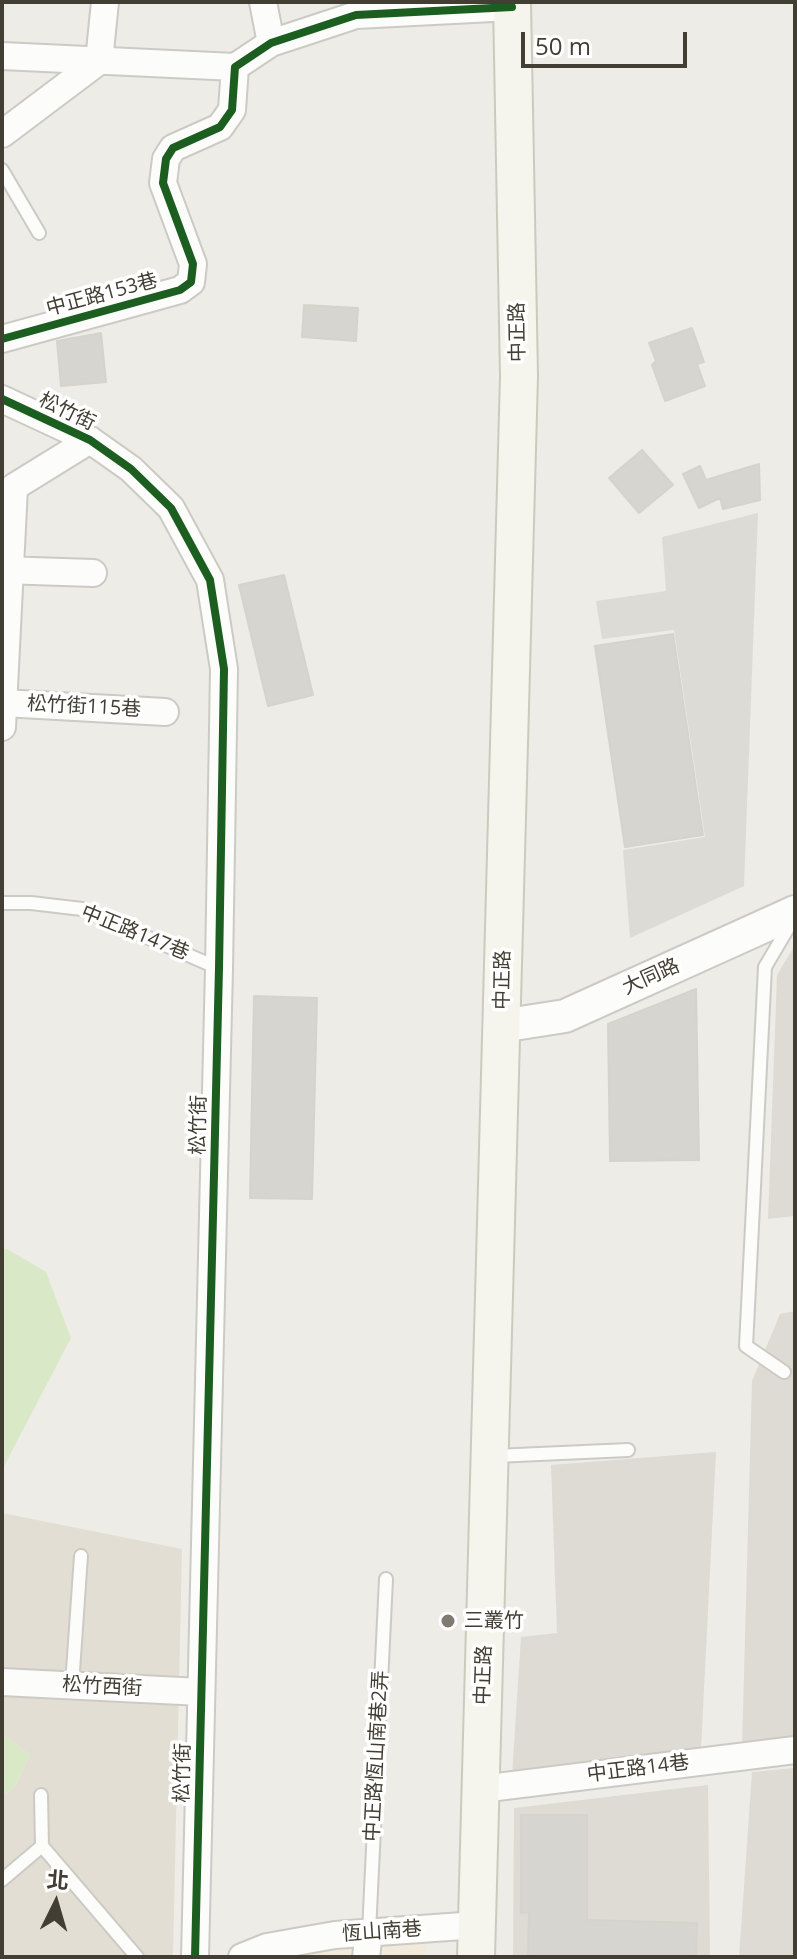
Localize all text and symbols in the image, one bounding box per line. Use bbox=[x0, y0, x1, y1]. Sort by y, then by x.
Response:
scale bar bbox=[525, 16, 691, 66]
text: 50 m bbox=[535, 29, 591, 62]
street label: 中正路153巷 bbox=[44, 269, 160, 321]
street label: 中正路 bbox=[505, 302, 531, 362]
street label: 松竹街 bbox=[35, 388, 99, 436]
street label: 松竹街115巷 bbox=[26, 692, 142, 722]
street label: 中正路147巷 bbox=[78, 900, 192, 966]
street label: 中正路 bbox=[490, 950, 516, 1010]
street label: 大同路 bbox=[619, 954, 683, 1000]
street label: 松竹街 bbox=[186, 1095, 212, 1155]
place label: 三叢竹 bbox=[464, 1609, 524, 1633]
marker: 三叢竹 bbox=[439, 1612, 457, 1630]
street label: 中正路 bbox=[471, 1645, 497, 1705]
street label: 中正路恆山南巷2弄 bbox=[361, 1670, 393, 1842]
street label: 松竹西街 bbox=[61, 1673, 143, 1701]
street label: 松竹街 bbox=[170, 1743, 196, 1803]
street label: 中正路14巷 bbox=[585, 1751, 691, 1787]
north arrow bbox=[16, 1863, 96, 1943]
text: 北 bbox=[46, 1863, 70, 1895]
street label: 恆山南巷 bbox=[341, 1917, 423, 1947]

